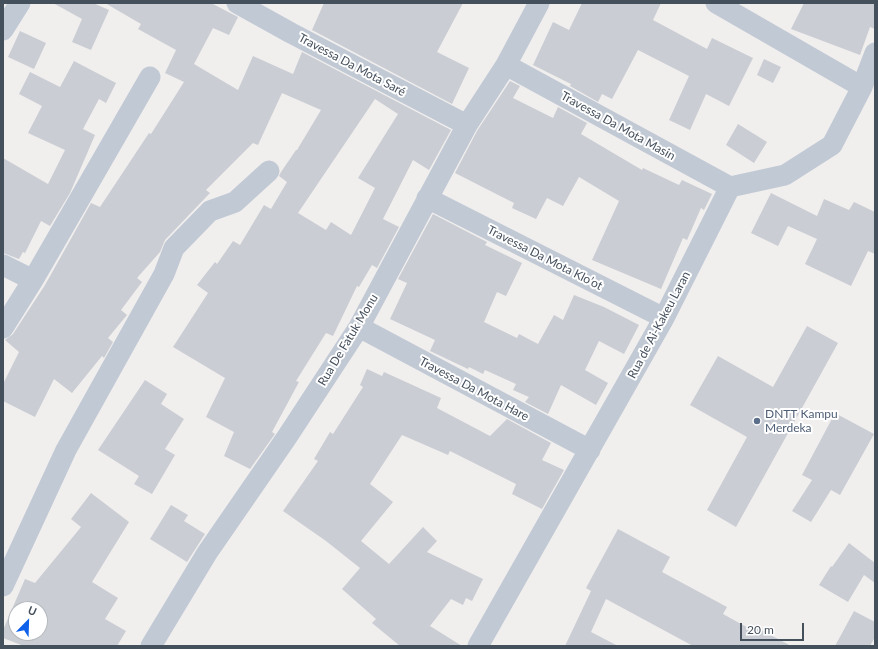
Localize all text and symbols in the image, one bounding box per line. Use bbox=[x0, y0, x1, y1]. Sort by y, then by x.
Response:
street label: Travessa Da Mota Saré bbox=[296, 31, 408, 99]
street label: Travessa Da Mota Masin bbox=[558, 89, 678, 163]
street label: Travessa Da Mota Klo’ot bbox=[485, 223, 605, 293]
street label: Rua de Ai-Kakeu Laran bbox=[625, 269, 693, 381]
street label: Rua De Fatuk Monu bbox=[315, 291, 381, 389]
street label: Travessa Da Mota Hare bbox=[417, 354, 531, 424]
place label: DNTT Kampu Merdeka bbox=[765, 407, 838, 435]
marker: DNTT Kampu Merdeka bbox=[752, 416, 762, 426]
north arrow bbox=[8, 601, 48, 641]
text: U bbox=[26, 603, 39, 618]
scale bar bbox=[742, 615, 806, 641]
text: 20 m bbox=[747, 622, 774, 637]

